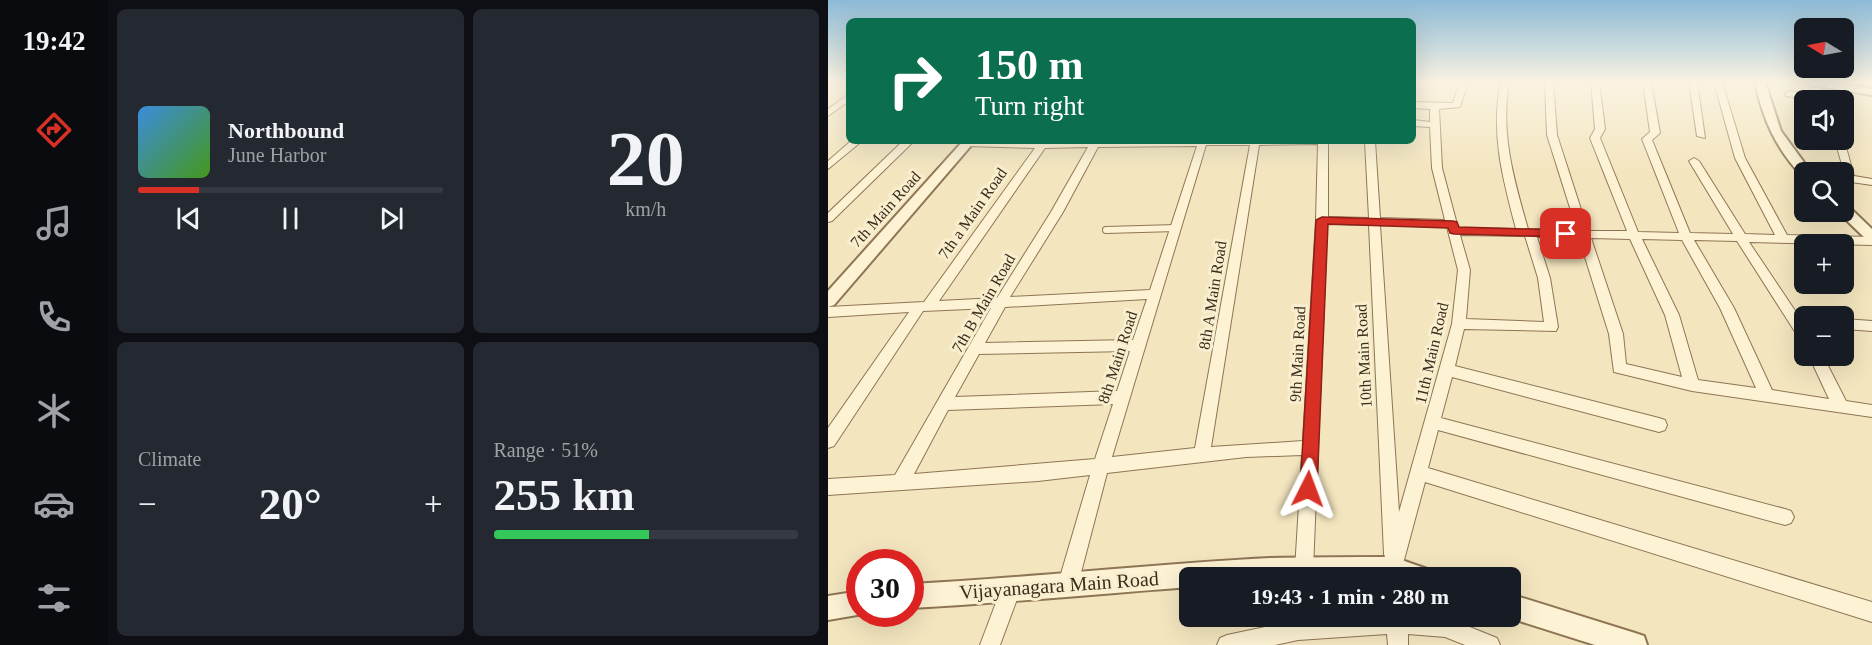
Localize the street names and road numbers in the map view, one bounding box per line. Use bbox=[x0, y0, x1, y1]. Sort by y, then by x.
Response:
street label: 7th a Main Road bbox=[935, 165, 1010, 262]
street label: 7th Main Road bbox=[847, 168, 924, 251]
street label: 8th A Main Road bbox=[1196, 240, 1229, 351]
street label: 7th B Main Road bbox=[948, 251, 1018, 355]
street label: 11th Main Road bbox=[1412, 301, 1451, 405]
street label: 10th Main Road bbox=[1352, 304, 1375, 408]
street label: 9th Main Road bbox=[1286, 306, 1308, 402]
street label: 8th Main Road bbox=[1095, 309, 1140, 405]
street label: Vijayanagara Main Road bbox=[959, 567, 1160, 604]

